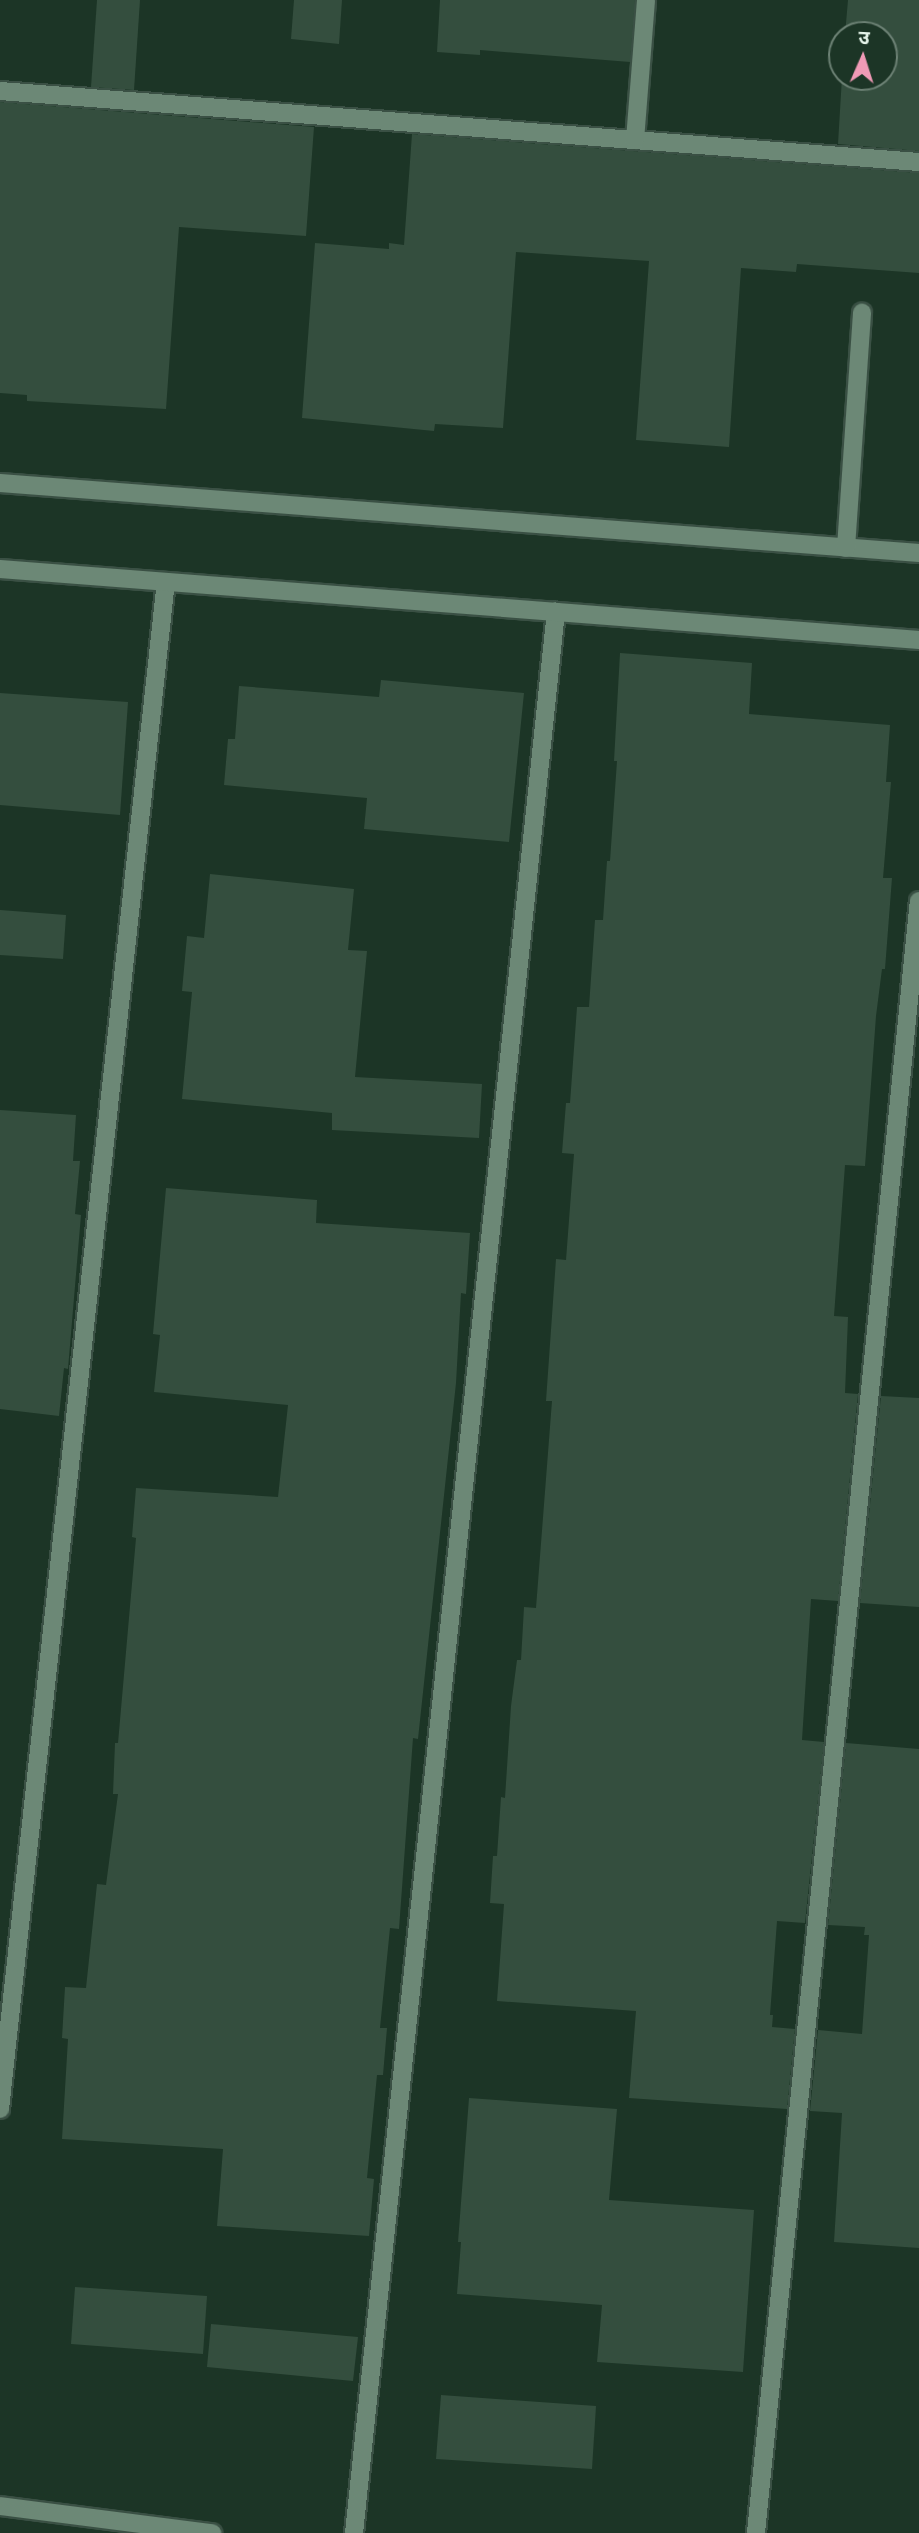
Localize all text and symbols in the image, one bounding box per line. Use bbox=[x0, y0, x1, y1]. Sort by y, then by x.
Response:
north arrow bbox=[828, 21, 898, 91]
text: उ bbox=[858, 24, 870, 50]

